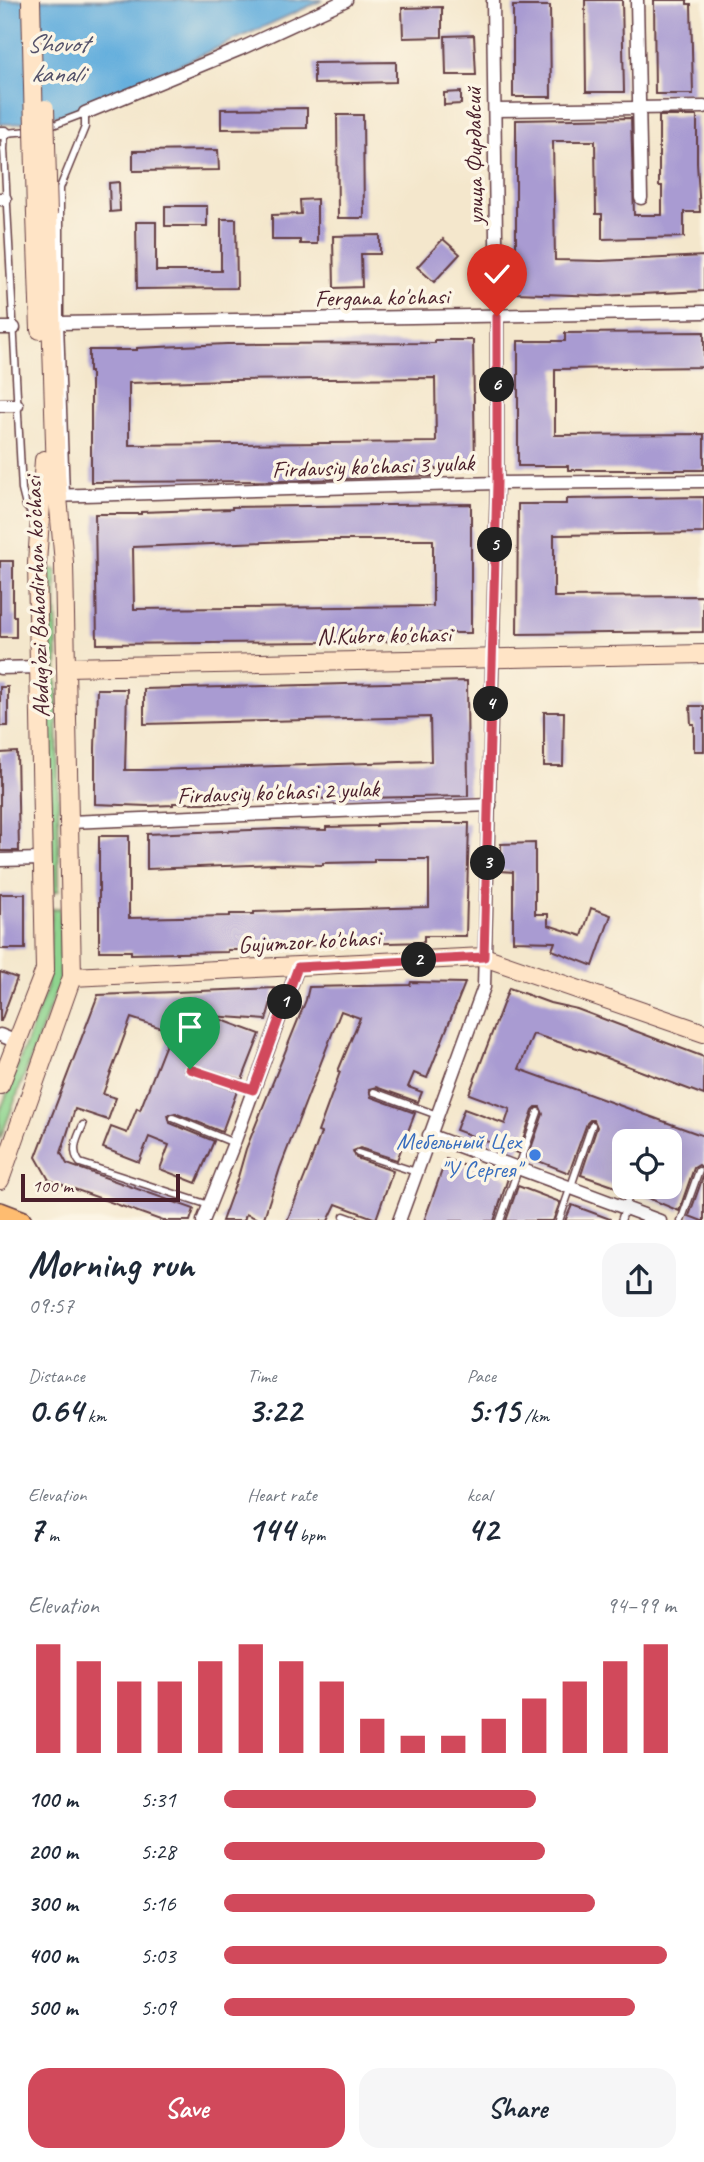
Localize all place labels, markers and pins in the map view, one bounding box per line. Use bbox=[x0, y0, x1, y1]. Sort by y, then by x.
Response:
pin bbox=[467, 244, 527, 316]
pin: 6 bbox=[480, 368, 514, 402]
pin: 5 bbox=[477, 528, 512, 562]
pin: 4 bbox=[474, 686, 508, 722]
pin: 3 bbox=[470, 846, 505, 880]
pin: 2 bbox=[402, 942, 436, 978]
pin: 1 bbox=[268, 984, 302, 1020]
pin bbox=[160, 997, 220, 1069]
place label: Мебельный Цех "У Сергея" bbox=[396, 1126, 526, 1184]
marker: Мебельный Цех "У Сергея" bbox=[527, 1147, 543, 1163]

